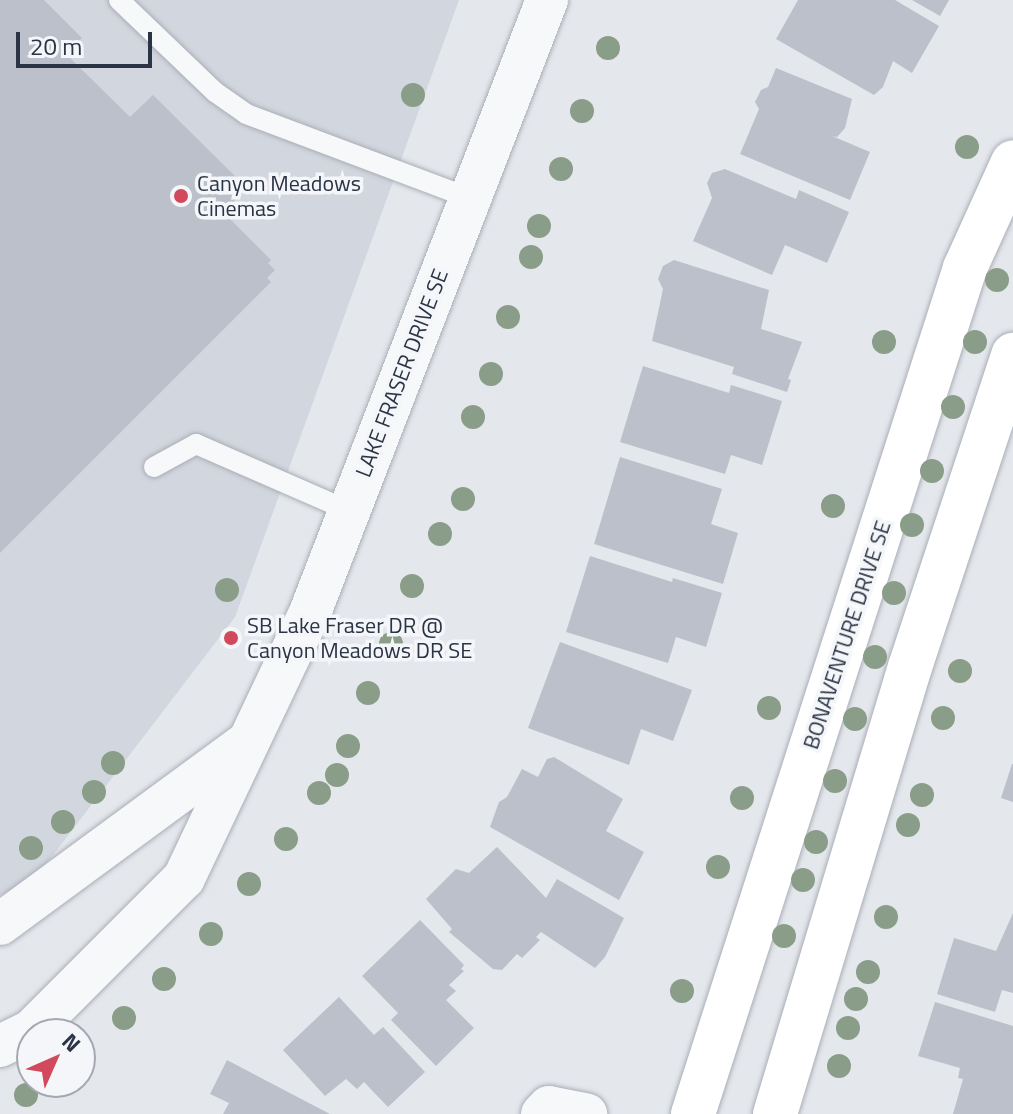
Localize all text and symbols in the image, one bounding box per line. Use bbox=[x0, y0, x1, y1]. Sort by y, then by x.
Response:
scale bar bbox=[20, 16, 156, 66]
text: 20 m bbox=[30, 28, 82, 64]
place label: Canyon Meadows Cinemas bbox=[197, 170, 361, 222]
marker: Canyon Meadows Cinemas bbox=[172, 187, 190, 205]
street label: LAKE FRASER DRIVE SE bbox=[350, 265, 454, 481]
street label: BONAVENTURE DRIVE SE bbox=[798, 517, 896, 753]
place label: SB Lake Fraser DR @ Canyon Meadows DR SE bbox=[247, 612, 472, 664]
marker: SB Lake Fraser DR @ Canyon Meadows DR SE bbox=[222, 629, 240, 647]
north arrow bbox=[16, 1018, 96, 1098]
text: N bbox=[54, 1025, 89, 1060]

